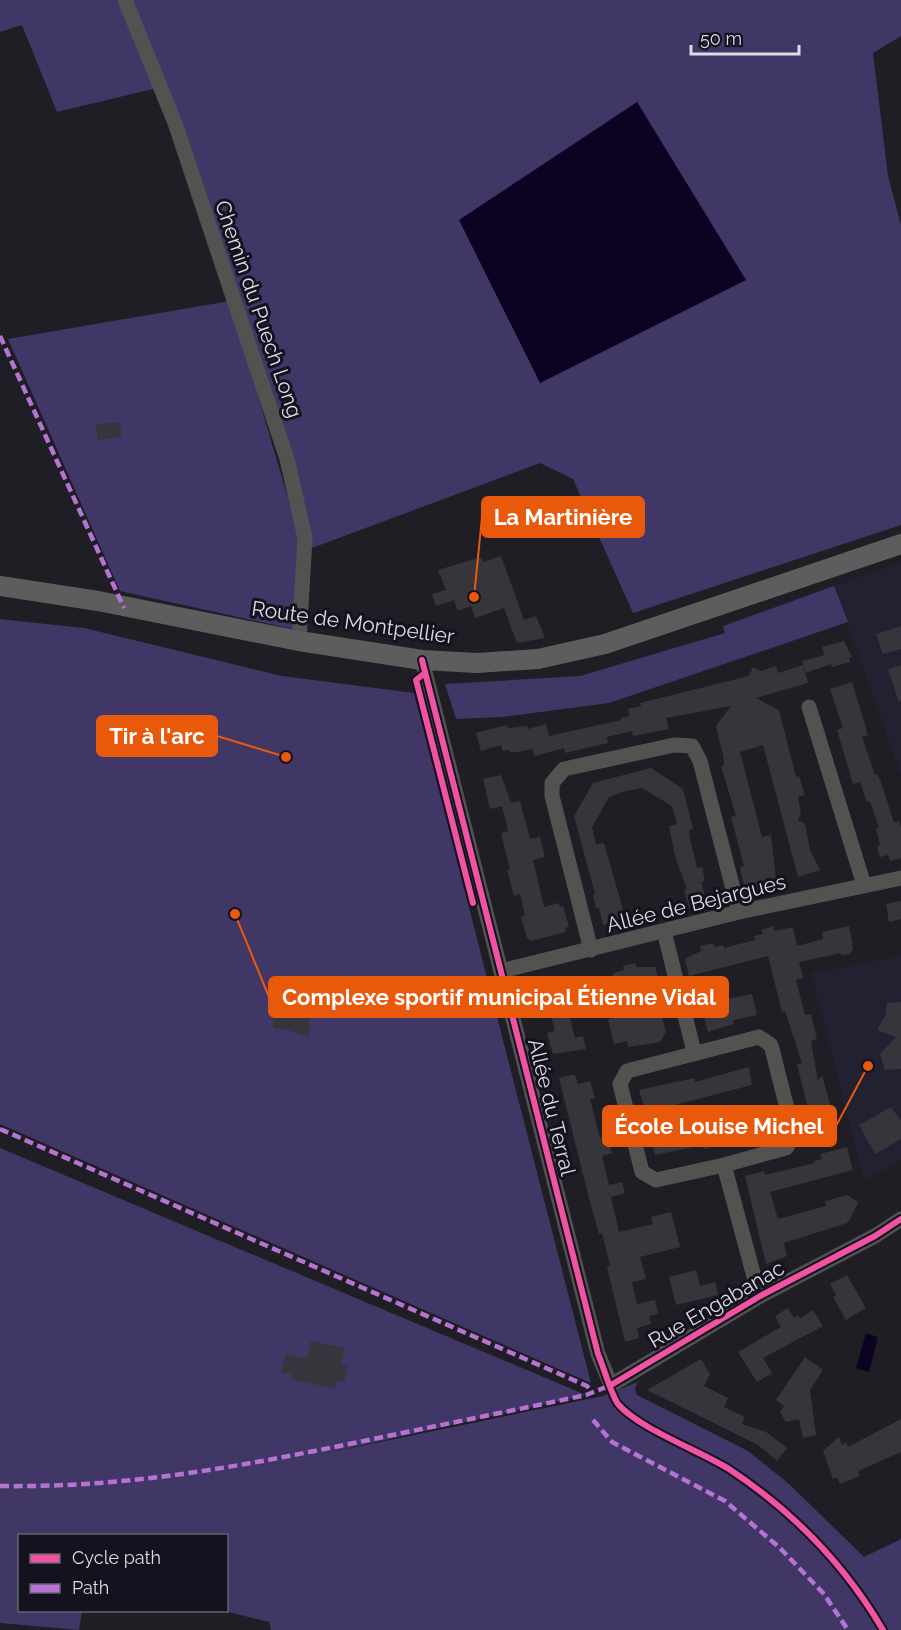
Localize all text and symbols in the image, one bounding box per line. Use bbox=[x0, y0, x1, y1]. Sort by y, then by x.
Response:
scale bar bbox=[691, 18, 799, 56]
text: 50 m bbox=[700, 28, 742, 49]
street label: Chemin du Puech Long bbox=[210, 197, 308, 421]
callout: La Martinière bbox=[482, 497, 644, 537]
text: La Martinière bbox=[494, 504, 632, 530]
street label: Route de Montpellier bbox=[250, 595, 457, 649]
callout: Tir à l'arc bbox=[97, 716, 217, 756]
text: Tir à l'arc bbox=[109, 723, 205, 749]
street label: Allée de Bejargues bbox=[604, 869, 788, 937]
callout: Complexe sportif municipal Étienne Vidal bbox=[269, 977, 728, 1017]
text: Complexe sportif municipal Étienne Vidal bbox=[282, 984, 717, 1010]
street label: Allée du Terral bbox=[523, 1036, 581, 1178]
callout: École Louise Michel bbox=[603, 1106, 836, 1146]
text: École Louise Michel bbox=[614, 1113, 825, 1139]
street label: Rue Engabanac bbox=[644, 1255, 788, 1353]
legend bbox=[18, 1534, 228, 1612]
text: Cycle path bbox=[72, 1547, 161, 1568]
text: Path bbox=[72, 1577, 109, 1598]

